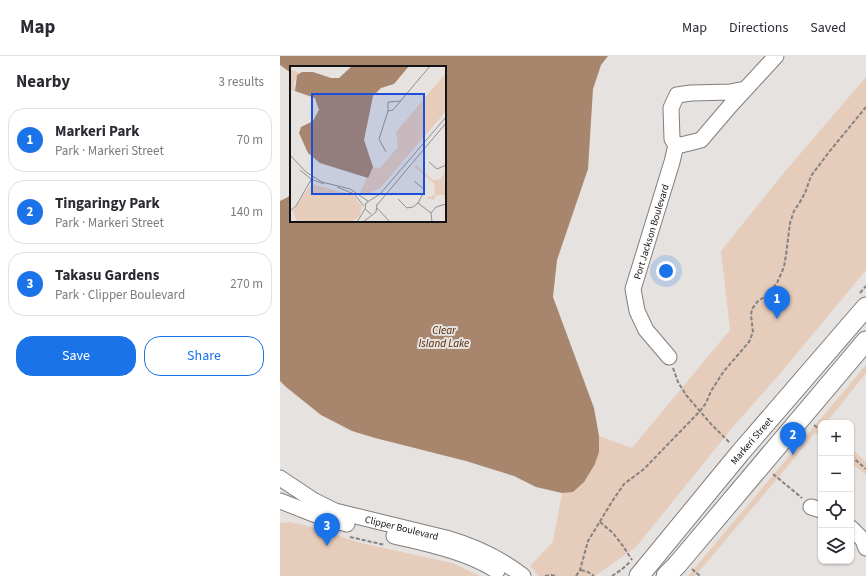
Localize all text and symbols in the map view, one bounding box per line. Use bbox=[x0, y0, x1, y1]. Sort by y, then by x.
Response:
text: Map bbox=[20, 14, 55, 41]
text: Map bbox=[682, 18, 707, 38]
text: Directions bbox=[729, 18, 788, 38]
text: Saved bbox=[810, 18, 846, 38]
inset map bbox=[290, 66, 446, 222]
text: Nearby bbox=[16, 70, 70, 94]
text: 3 results bbox=[219, 73, 264, 91]
text: Markeri Park bbox=[55, 121, 140, 142]
text: 1 bbox=[27, 131, 33, 149]
text: 70 m bbox=[237, 131, 263, 149]
text: Park · Markeri Street bbox=[55, 142, 164, 160]
street label: Port Jackson Boulevard bbox=[630, 182, 673, 281]
text: Tingaringy Park bbox=[55, 193, 160, 214]
text: 2 bbox=[27, 203, 33, 221]
text: 140 m bbox=[230, 203, 263, 221]
text: Park · Markeri Street bbox=[55, 214, 164, 232]
your location bbox=[656, 261, 676, 281]
text: Takasu Gardens bbox=[55, 265, 159, 286]
text: 3 bbox=[27, 275, 33, 293]
text: 270 m bbox=[230, 275, 263, 293]
text: Park · Clipper Boulevard bbox=[55, 286, 185, 304]
pin: 1 bbox=[764, 286, 790, 319]
water label: Clear Island Lake bbox=[419, 323, 469, 351]
button: Save bbox=[16, 336, 136, 376]
button: Share bbox=[144, 336, 264, 376]
street label: Markeri Street bbox=[727, 414, 777, 468]
map controls bbox=[818, 420, 854, 564]
button: + bbox=[818, 420, 854, 456]
pin: 2 bbox=[780, 422, 806, 455]
button: − bbox=[818, 456, 854, 492]
button: locate bbox=[818, 492, 854, 528]
pin: 3 bbox=[314, 513, 340, 546]
street label: Clipper Boulevard bbox=[363, 513, 440, 544]
button: layers bbox=[818, 528, 854, 564]

